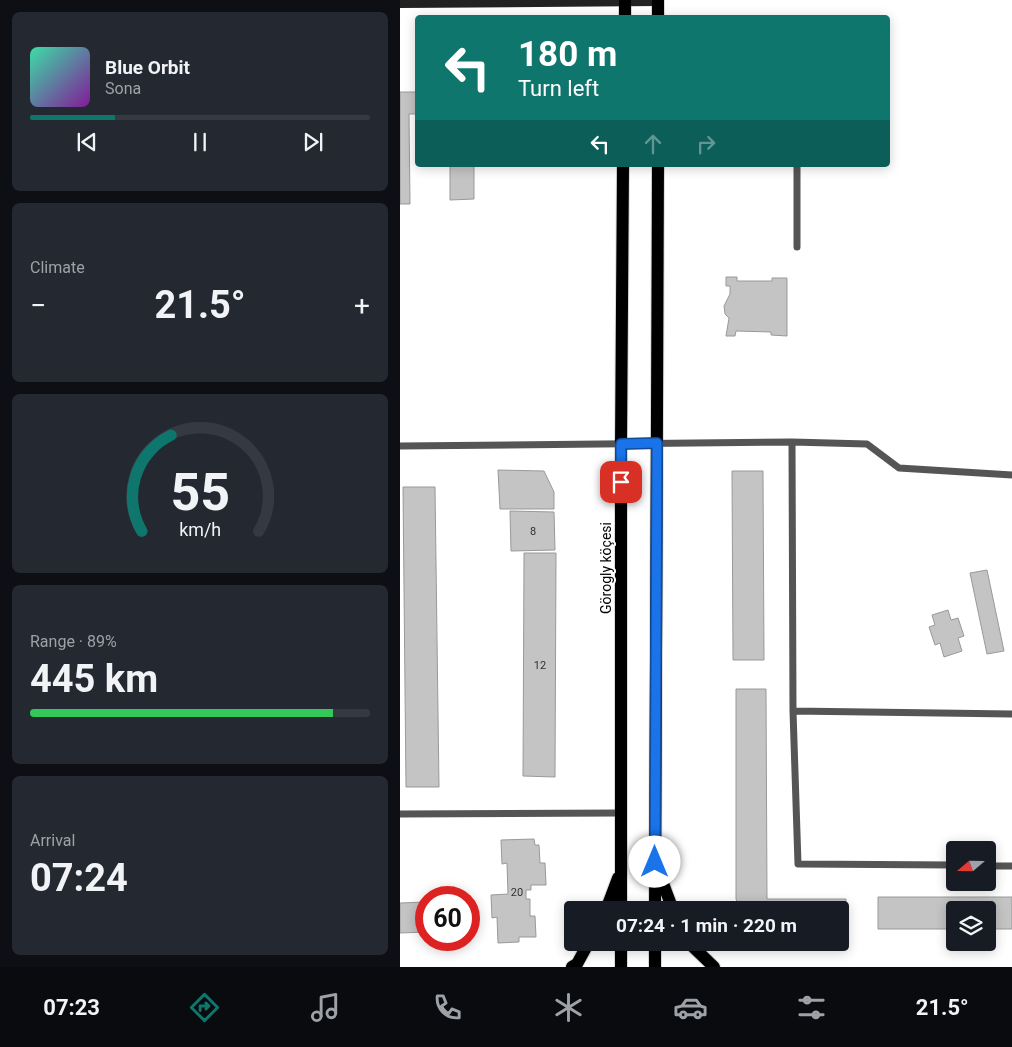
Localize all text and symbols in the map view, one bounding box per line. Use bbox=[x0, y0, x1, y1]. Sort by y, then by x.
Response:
text: 180 m bbox=[518, 34, 617, 75]
icon: left bbox=[435, 35, 500, 100]
text: Blue Orbit bbox=[105, 56, 190, 79]
text: Turn left bbox=[518, 76, 599, 101]
text: Sona bbox=[105, 79, 141, 98]
icon: previous bbox=[73, 128, 101, 156]
icon: pause bbox=[186, 128, 214, 156]
icon: next bbox=[299, 128, 327, 156]
icon: left bbox=[586, 130, 614, 158]
icon: ahead bbox=[639, 130, 667, 158]
icon: right bbox=[692, 130, 720, 158]
text: Climate bbox=[30, 258, 85, 277]
text: 21.5° bbox=[154, 283, 246, 327]
text: − bbox=[30, 289, 46, 322]
text: + bbox=[354, 289, 370, 322]
pin bbox=[600, 461, 642, 503]
text: 55 bbox=[170, 462, 230, 523]
icon: arrive bbox=[607, 468, 635, 496]
text: km/h bbox=[179, 519, 221, 540]
street label: Görogly köçesi bbox=[598, 522, 614, 614]
house number: 8 bbox=[530, 525, 536, 538]
text: Range · 89% bbox=[30, 632, 117, 651]
text: 445 km bbox=[30, 657, 158, 701]
house number: 12 bbox=[534, 659, 546, 672]
text: Arrival bbox=[30, 831, 75, 850]
position arrow bbox=[628, 835, 680, 887]
north arrow bbox=[946, 841, 996, 891]
map controls bbox=[946, 841, 996, 951]
text: 07:24 bbox=[30, 856, 128, 900]
speed limit sign: 60 bbox=[415, 886, 480, 951]
house number: 20 bbox=[511, 886, 523, 899]
button: layers bbox=[946, 901, 996, 951]
text: 07:24 · 1 min · 220 m bbox=[616, 914, 797, 937]
icon: directions bbox=[187, 990, 222, 1025]
icon: music bbox=[308, 990, 343, 1025]
icon: phone bbox=[430, 990, 465, 1025]
icon: climate bbox=[551, 990, 586, 1025]
icon: car bbox=[673, 990, 708, 1025]
icon: filters bbox=[794, 990, 829, 1025]
text: 07:23 bbox=[43, 995, 100, 1020]
text: 21.5° bbox=[916, 995, 969, 1020]

